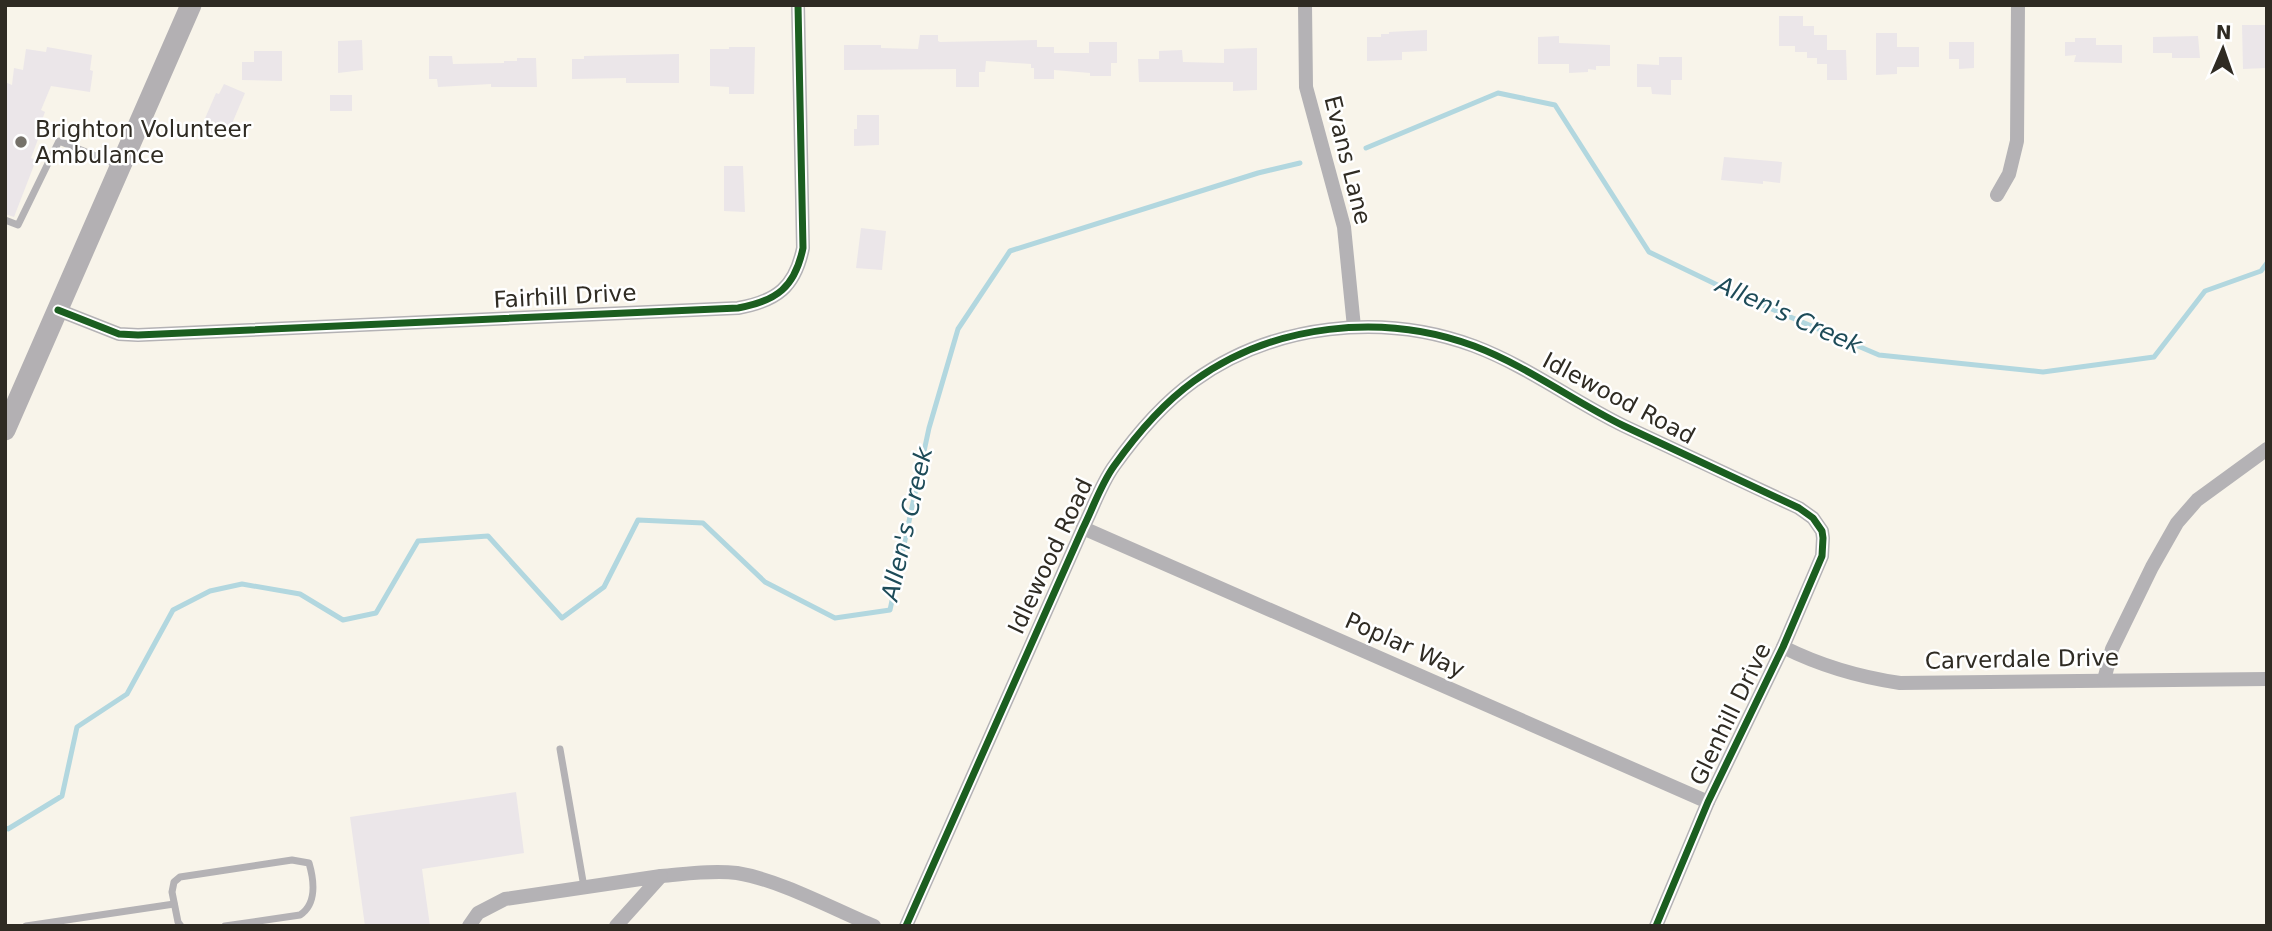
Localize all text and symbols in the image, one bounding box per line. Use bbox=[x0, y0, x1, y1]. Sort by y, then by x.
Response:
north arrow bbox=[2188, 14, 2258, 84]
text: N bbox=[2215, 21, 2232, 43]
street label: Evans Lane bbox=[1319, 93, 1377, 227]
place label: Brighton Volunteer Ambulance bbox=[35, 116, 252, 168]
marker: Brighton Volunteer Ambulance bbox=[13, 134, 29, 150]
water label: Allen's Creek bbox=[1710, 270, 1867, 360]
street label: Fairhill Drive bbox=[493, 279, 637, 313]
street label: Idlewood Road bbox=[1539, 347, 1699, 449]
water label: Allen's Creek bbox=[875, 444, 938, 605]
street label: Idlewood Road bbox=[1003, 474, 1097, 638]
street label: Poplar Way bbox=[1341, 607, 1469, 683]
street label: Glenhill Drive bbox=[1684, 638, 1776, 790]
street label: Carverdale Drive bbox=[1925, 644, 2119, 674]

